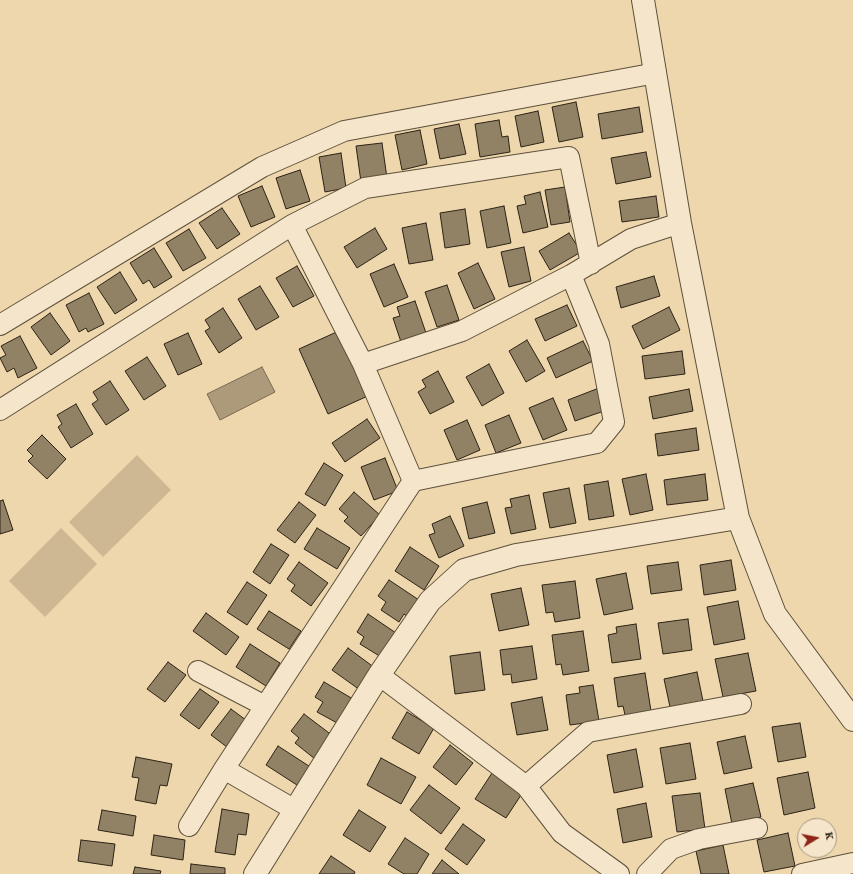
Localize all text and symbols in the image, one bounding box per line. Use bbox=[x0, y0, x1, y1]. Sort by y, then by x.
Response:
north arrow bbox=[797, 818, 837, 858]
text: K bbox=[820, 831, 836, 841]

